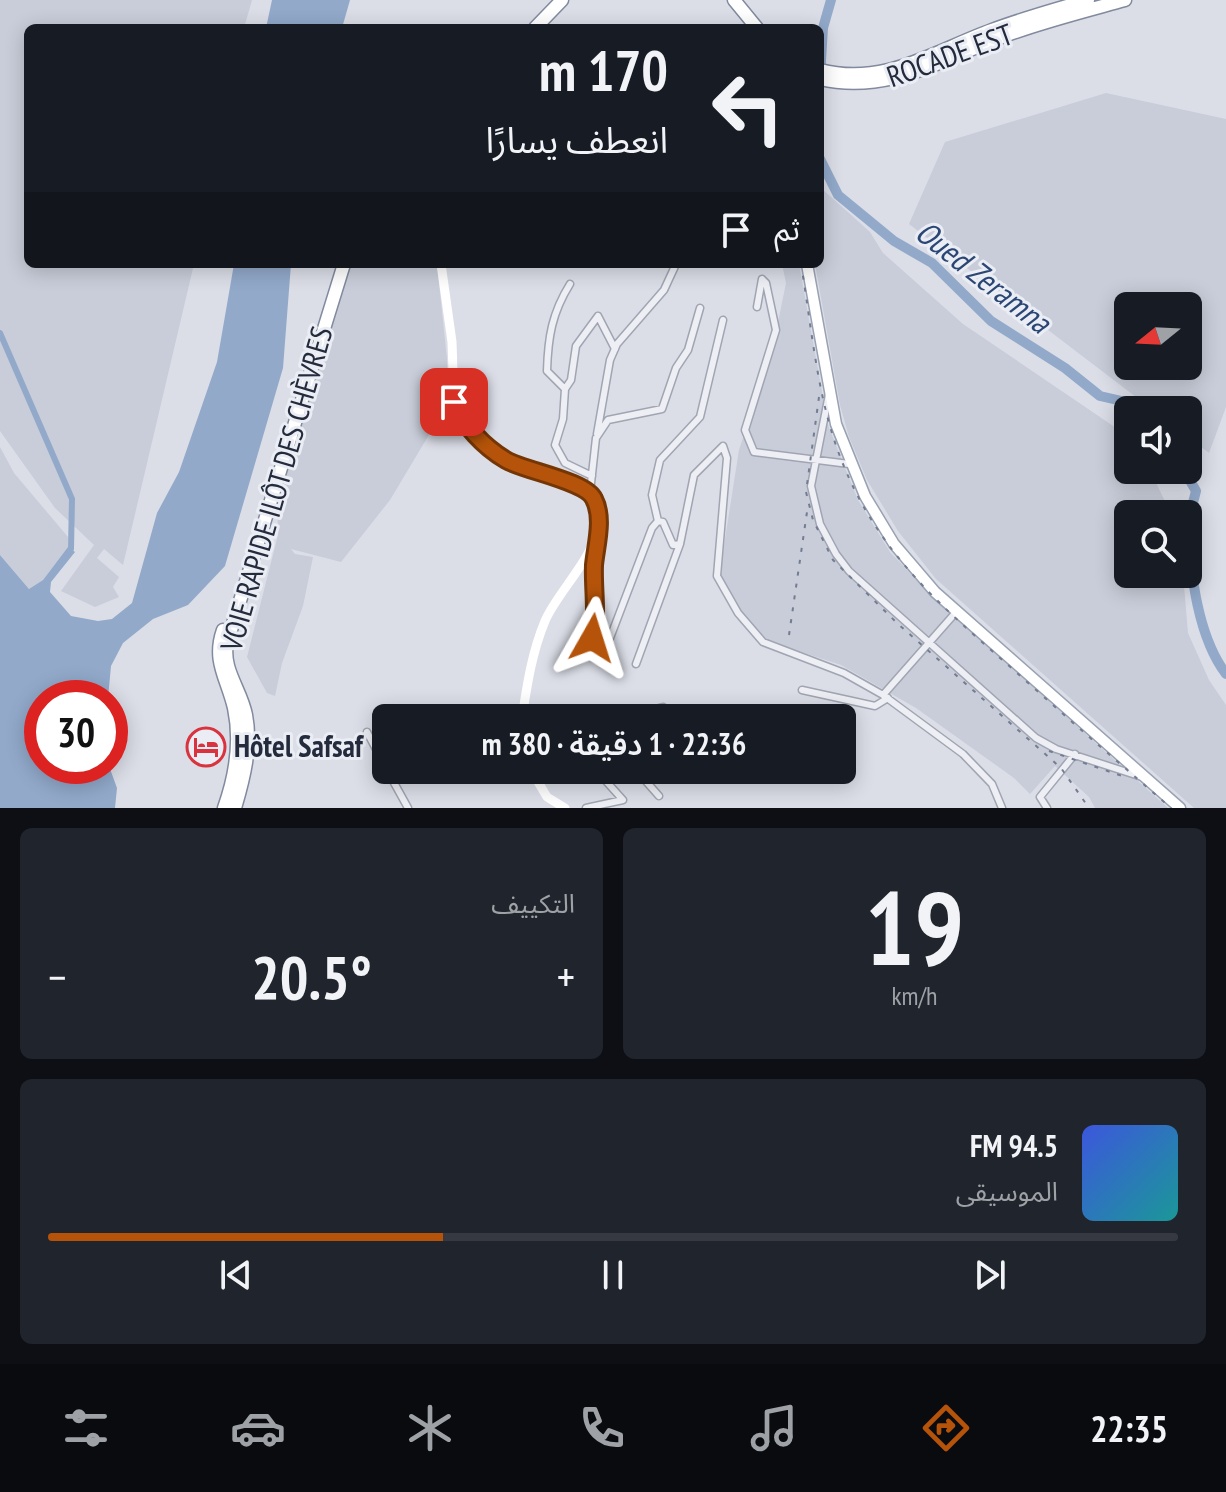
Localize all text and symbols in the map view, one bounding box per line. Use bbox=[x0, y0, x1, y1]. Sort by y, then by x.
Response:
street label: ROCADE EST bbox=[881, 14, 1018, 95]
text: 170 m bbox=[539, 34, 668, 106]
icon: left bbox=[696, 56, 800, 160]
text: انعطف يسارًا bbox=[486, 116, 668, 163]
icon: arrive bbox=[714, 208, 758, 252]
text: ثم bbox=[774, 209, 800, 248]
water label: Oued Zeramna bbox=[908, 210, 1061, 343]
north arrow bbox=[1114, 292, 1202, 380]
map controls bbox=[1114, 292, 1202, 588]
street label: VOIE RAPIDE ILÔT DES CHÈVRES bbox=[210, 322, 341, 656]
pin bbox=[420, 368, 488, 436]
icon: arrive bbox=[432, 380, 476, 424]
button: sound bbox=[1114, 396, 1202, 484]
button: search bbox=[1114, 500, 1202, 588]
position arrow bbox=[550, 596, 634, 680]
speed limit sign: 30 bbox=[24, 680, 128, 784]
text: 22:36 · 1 دقيقة · 380 m bbox=[482, 724, 746, 763]
hotel icon: Hôtel Safsaf bbox=[185, 726, 227, 768]
place label: Hôtel Safsaf bbox=[234, 726, 365, 765]
text: 19 bbox=[865, 859, 964, 994]
text: التكييف bbox=[491, 887, 575, 920]
text: 20.5° bbox=[251, 938, 372, 1016]
text: − bbox=[48, 948, 66, 1005]
text: + bbox=[557, 948, 575, 1005]
text: km/h bbox=[891, 979, 938, 1012]
text: 94.5 FM bbox=[970, 1126, 1058, 1165]
text: الموسيقى bbox=[956, 1175, 1058, 1208]
icon: previous bbox=[214, 1253, 258, 1297]
icon: pause bbox=[591, 1253, 635, 1297]
icon: next bbox=[968, 1253, 1012, 1297]
icon: filters bbox=[58, 1400, 114, 1456]
icon: car bbox=[230, 1400, 286, 1456]
icon: climate bbox=[402, 1400, 458, 1456]
icon: phone bbox=[574, 1400, 630, 1456]
icon: music bbox=[746, 1400, 802, 1456]
icon: directions bbox=[918, 1400, 974, 1456]
text: 22:35 bbox=[1090, 1405, 1168, 1452]

